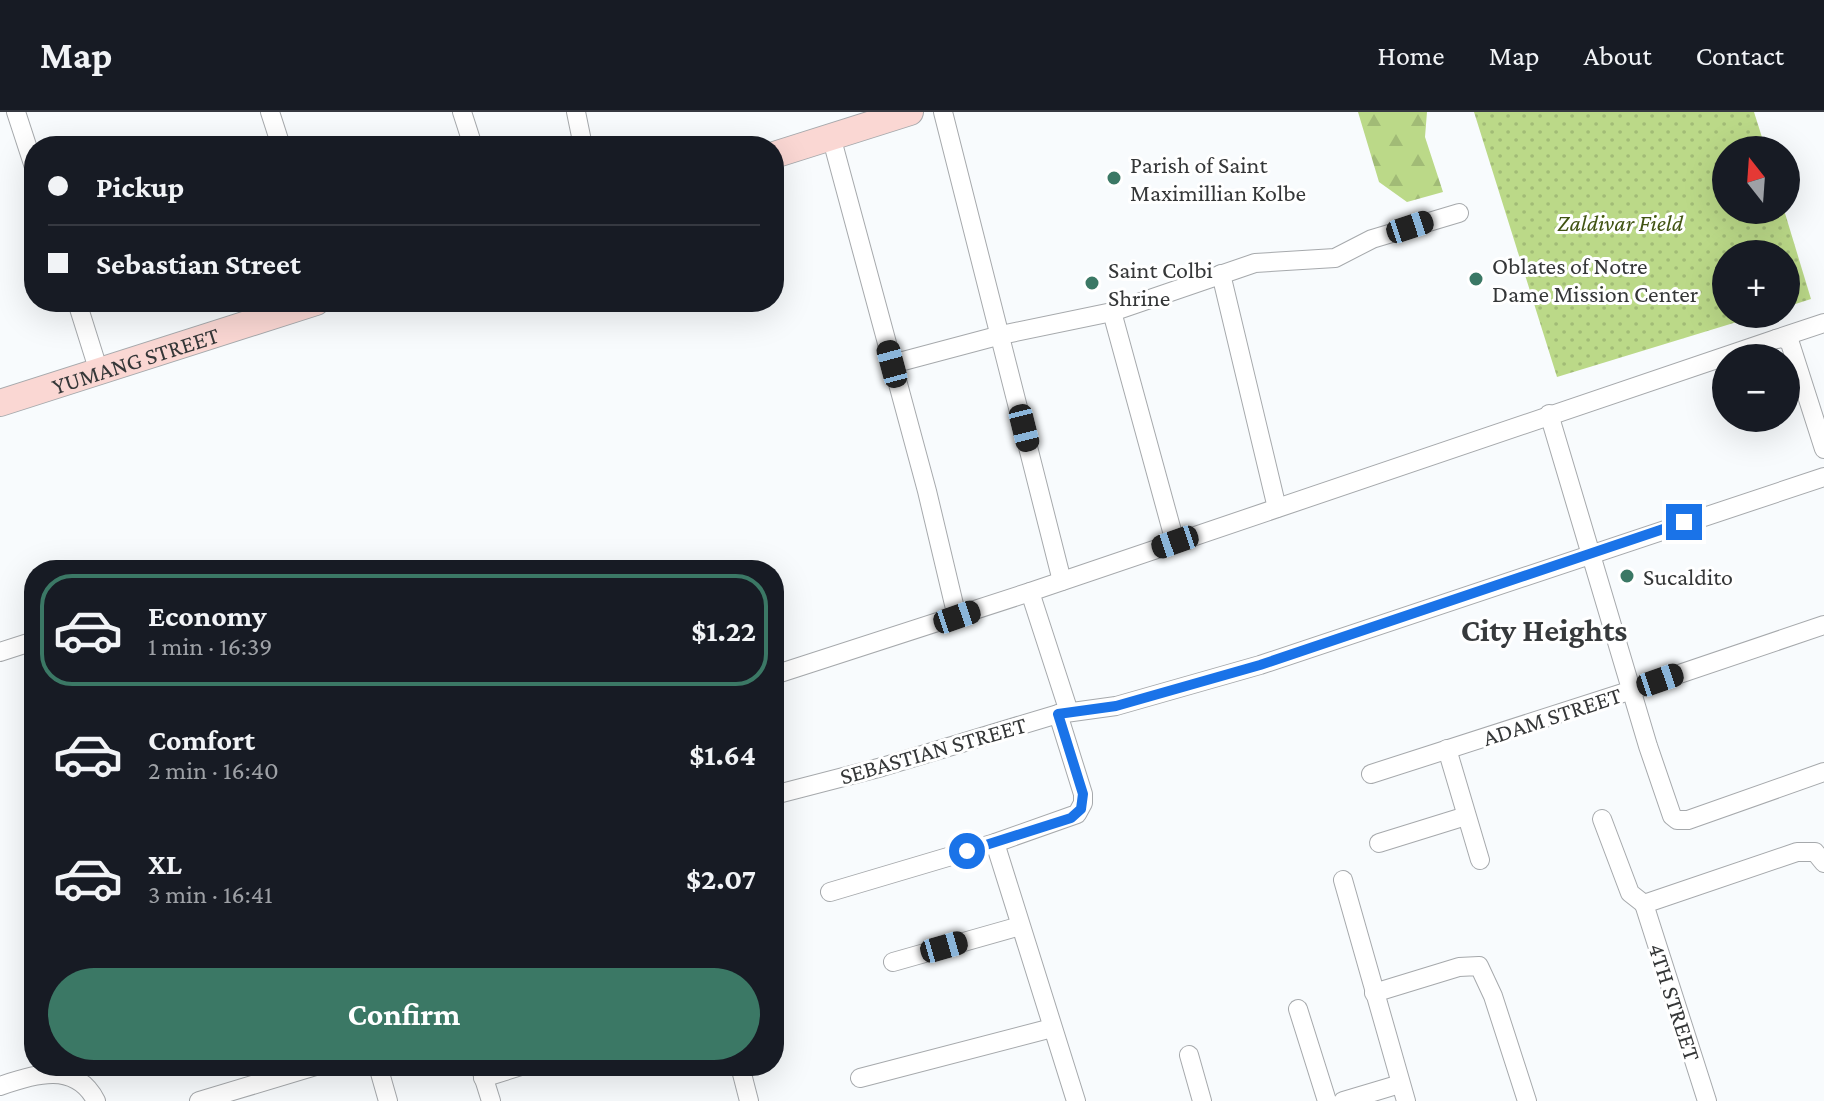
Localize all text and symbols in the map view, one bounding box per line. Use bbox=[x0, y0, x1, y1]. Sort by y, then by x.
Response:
text: Map bbox=[40, 34, 113, 76]
text: Home bbox=[1378, 40, 1445, 71]
text: Map bbox=[1489, 40, 1540, 71]
text: About bbox=[1584, 40, 1652, 71]
text: Contact bbox=[1696, 40, 1784, 71]
north arrow bbox=[1712, 136, 1800, 224]
map controls bbox=[1712, 136, 1800, 432]
place label: Parish of Saint Maximillian Kolbe bbox=[1130, 151, 1306, 206]
marker: Parish of Saint Maximillian Kolbe bbox=[1105, 169, 1123, 187]
text: Pickup bbox=[96, 170, 184, 203]
car bbox=[1383, 208, 1437, 246]
park label: Zaldivar Field bbox=[1557, 209, 1684, 236]
button: + bbox=[1712, 240, 1800, 328]
text: Sebastian Street bbox=[96, 247, 301, 280]
place label: Oblates of Notre Dame Mission Center bbox=[1492, 252, 1699, 307]
place label: Saint Colbi Shrine bbox=[1108, 256, 1213, 311]
marker: Oblates of Notre Dame Mission Center bbox=[1467, 270, 1485, 288]
marker: Saint Colbi Shrine bbox=[1083, 274, 1101, 292]
street label: YUMANG STREET bbox=[48, 320, 222, 399]
car bbox=[874, 338, 910, 390]
button: − bbox=[1712, 344, 1800, 432]
car bbox=[1007, 402, 1041, 454]
route end bbox=[1666, 504, 1702, 540]
car bbox=[1148, 523, 1202, 561]
place label: Sucaldito bbox=[1643, 563, 1733, 590]
marker: Sucaldito bbox=[1618, 567, 1636, 585]
icon: car bbox=[52, 594, 124, 666]
car bbox=[930, 598, 984, 636]
text: Economy bbox=[148, 599, 267, 632]
district label: City Heights bbox=[1461, 612, 1627, 648]
text: $1.22 bbox=[691, 614, 756, 647]
text: 1 min · 16:39 bbox=[148, 632, 272, 661]
car bbox=[1633, 661, 1687, 699]
street label: ADAM STREET bbox=[1479, 681, 1625, 751]
street label: SEBASTIAN STREET bbox=[837, 710, 1029, 790]
icon: car bbox=[52, 718, 124, 790]
text: Comfort bbox=[148, 723, 255, 756]
text: $1.64 bbox=[689, 738, 756, 771]
text: 2 min · 16:40 bbox=[148, 756, 279, 785]
route start bbox=[949, 833, 985, 869]
icon: car bbox=[52, 842, 124, 914]
text: XL bbox=[148, 847, 182, 880]
text: $2.07 bbox=[686, 862, 756, 895]
text: 3 min · 16:41 bbox=[148, 880, 273, 909]
car bbox=[918, 929, 970, 965]
street label: 4TH STREET bbox=[1643, 940, 1707, 1064]
button: Confirm bbox=[48, 968, 760, 1060]

